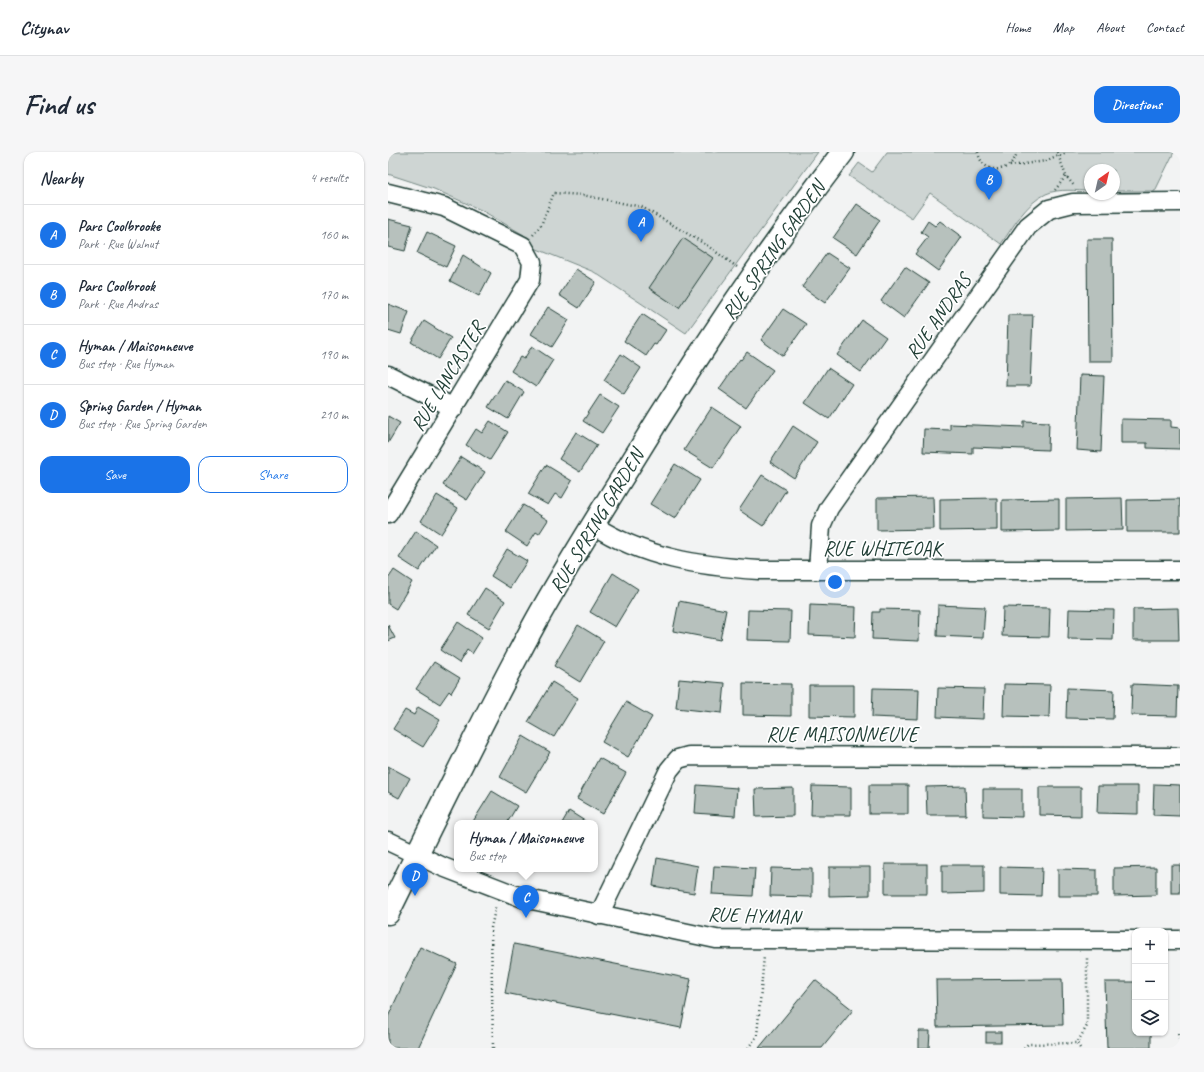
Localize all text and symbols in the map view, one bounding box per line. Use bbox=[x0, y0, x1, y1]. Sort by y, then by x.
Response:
text: Citynav bbox=[20, 16, 68, 40]
text: Home bbox=[1005, 19, 1031, 36]
text: Map bbox=[1053, 19, 1074, 36]
text: About bbox=[1096, 19, 1124, 36]
text: Contact bbox=[1146, 19, 1184, 36]
button: Directions bbox=[1094, 86, 1180, 123]
text: Find us bbox=[24, 87, 94, 122]
north arrow bbox=[1084, 164, 1120, 200]
pin: B bbox=[976, 167, 1002, 200]
text: Nearby bbox=[40, 168, 83, 189]
text: 4 results bbox=[310, 170, 348, 186]
street label: RUE SPRING GARDEN bbox=[716, 174, 832, 324]
pin: A bbox=[628, 209, 654, 242]
text: Parc Coolbrooke bbox=[78, 217, 160, 236]
text: A bbox=[50, 227, 56, 243]
text: 160 m bbox=[320, 227, 348, 243]
text: Park · Rue Walnut bbox=[78, 236, 158, 252]
street label: RUE ANDRAS bbox=[900, 267, 978, 364]
text: Parc Coolbrook bbox=[78, 277, 155, 296]
text: B bbox=[50, 287, 56, 303]
text: 170 m bbox=[320, 287, 348, 303]
text: Park · Rue Andras bbox=[78, 296, 158, 312]
street label: RUE LANCASTER bbox=[405, 315, 491, 436]
text: Hyman / Maisonneuve bbox=[78, 337, 192, 356]
text: C bbox=[50, 347, 56, 363]
text: 190 m bbox=[320, 347, 348, 363]
text: Bus stop · Rue Hyman bbox=[78, 356, 174, 372]
text: Spring Garden / Hyman bbox=[78, 397, 201, 416]
text: D bbox=[49, 407, 57, 423]
text: 210 m bbox=[320, 407, 348, 423]
text: Bus stop · Rue Spring Garden bbox=[78, 416, 207, 432]
street label: RUE SPRING GARDEN bbox=[544, 442, 651, 597]
button: Save bbox=[40, 456, 190, 493]
button: Share bbox=[198, 456, 348, 493]
street label: RUE WHITEOAK bbox=[823, 536, 944, 561]
your location bbox=[825, 572, 845, 592]
street label: RUE MAISONNEUVE bbox=[766, 722, 921, 747]
popup bbox=[454, 820, 598, 872]
text: Hyman / Maisonneuve bbox=[469, 829, 583, 848]
text: Bus stop bbox=[469, 848, 506, 864]
pin: D bbox=[402, 863, 428, 896]
pin: C bbox=[513, 885, 539, 918]
street label: RUE HYMAN bbox=[707, 901, 803, 930]
map controls bbox=[1132, 928, 1168, 1036]
button: + bbox=[1132, 928, 1168, 964]
button: − bbox=[1132, 964, 1168, 1000]
button: layers bbox=[1132, 1000, 1168, 1036]

